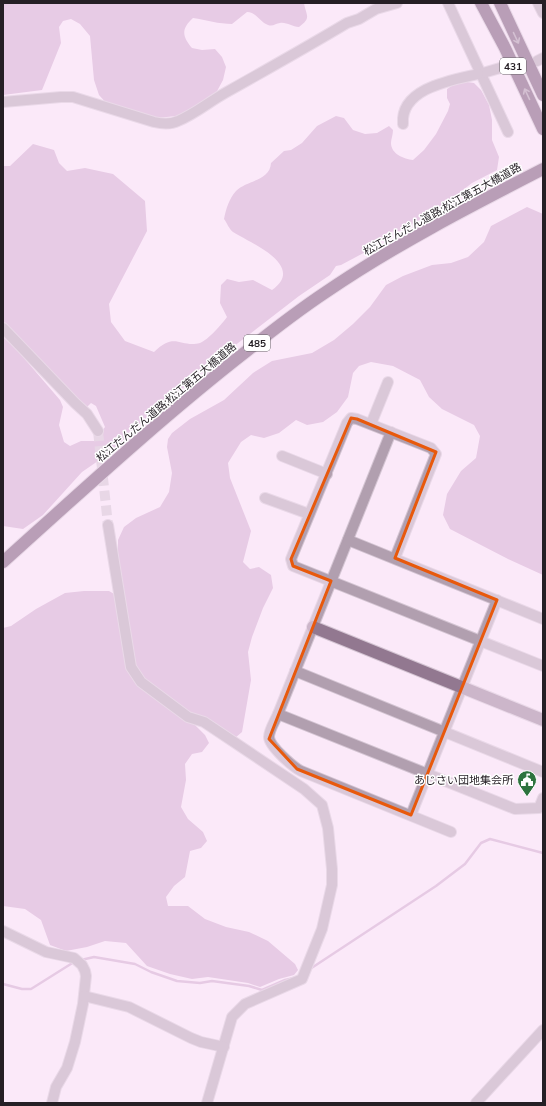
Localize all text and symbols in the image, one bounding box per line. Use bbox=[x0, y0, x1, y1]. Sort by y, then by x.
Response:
one-way arrow bbox=[513, 32, 520, 44]
road number: 431 bbox=[500, 58, 526, 74]
one-way arrow bbox=[522, 88, 530, 100]
street label: 松江だんだん道路;松江第五大橋道路 bbox=[361, 160, 523, 258]
road number: 485 bbox=[244, 335, 270, 351]
street label: 松江だんだん道路;松江第五大橋道路 bbox=[93, 339, 239, 465]
public building icon: あじさい団地集会所 bbox=[516, 769, 538, 797]
place label: あじさい団地集会所 bbox=[414, 773, 514, 787]

